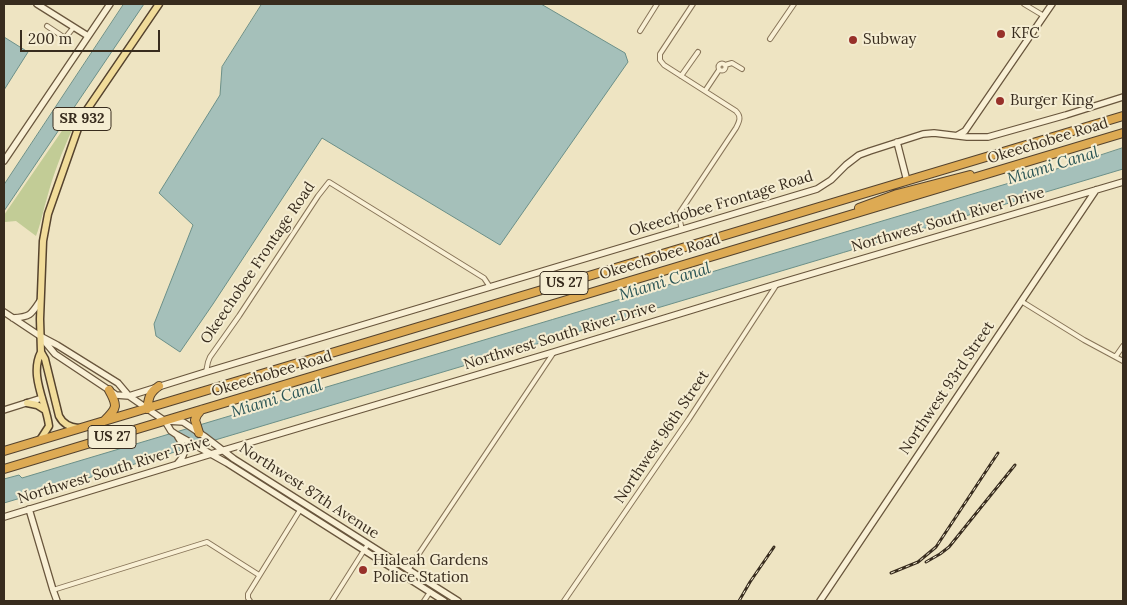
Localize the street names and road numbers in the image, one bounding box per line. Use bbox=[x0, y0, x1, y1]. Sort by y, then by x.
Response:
road number: SR 932 bbox=[53, 108, 111, 130]
street label: Okeechobee Road bbox=[985, 114, 1111, 168]
street label: Okeechobee Frontage Road bbox=[627, 167, 815, 241]
street label: Okeechobee Frontage Road bbox=[197, 179, 319, 347]
street label: Northwest South River Drive bbox=[849, 184, 1047, 256]
street label: Okeechobee Road bbox=[597, 230, 723, 284]
road number: US 27 bbox=[540, 272, 588, 294]
street label: Northwest South River Drive bbox=[462, 298, 658, 374]
street label: Northwest 93rd Street bbox=[896, 318, 998, 458]
street label: Okeechobee Road bbox=[209, 347, 335, 401]
street label: Northwest 96th Street bbox=[611, 367, 713, 507]
road number: US 27 bbox=[88, 426, 136, 448]
street label: Northwest South River Drive bbox=[16, 432, 212, 508]
street label: Northwest 87th Avenue bbox=[236, 439, 382, 543]

